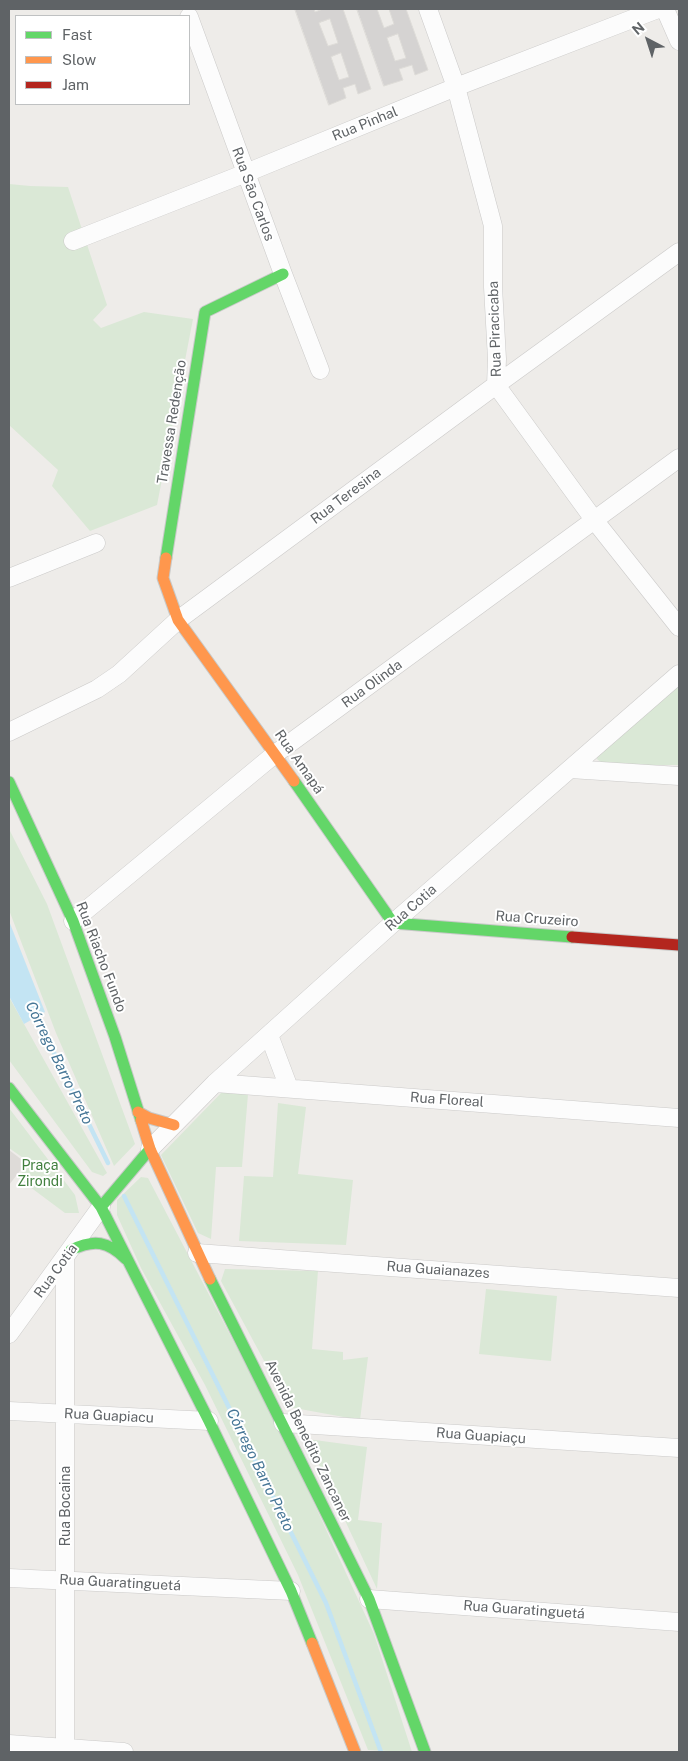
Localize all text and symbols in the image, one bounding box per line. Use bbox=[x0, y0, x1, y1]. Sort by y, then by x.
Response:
legend bbox=[15, 15, 190, 105]
north arrow bbox=[623, 15, 673, 65]
text: N bbox=[629, 19, 648, 38]
text: Fast bbox=[62, 26, 92, 43]
text: Slow bbox=[62, 51, 96, 68]
text: Jam bbox=[62, 76, 89, 93]
street label: Rua Pinhal bbox=[330, 103, 400, 145]
street label: Rua São Carlos bbox=[228, 145, 278, 243]
street label: Rua Piracicaba bbox=[485, 281, 505, 377]
street label: Travessa Redenção bbox=[154, 359, 190, 485]
street label: Rua Teresina bbox=[308, 464, 384, 528]
street label: Rua Olinda bbox=[338, 656, 406, 712]
street label: Rua Amapá bbox=[271, 727, 327, 797]
street label: Rua Cotia bbox=[382, 881, 440, 935]
street label: Rua Riacho Fundo bbox=[72, 899, 130, 1015]
street label: Rua Cruzeiro bbox=[495, 908, 579, 930]
water label: Córrego Barro Preto bbox=[21, 999, 97, 1127]
street label: Rua Floreal bbox=[410, 1089, 484, 1111]
park label: Praça Zirondi bbox=[17, 1158, 63, 1190]
street label: Rua Cotia bbox=[31, 1241, 81, 1301]
street label: Rua Guaianazes bbox=[386, 1258, 490, 1282]
street label: Avenida Benedito Zancaner bbox=[261, 1357, 355, 1525]
street label: Rua Guapiacu bbox=[64, 1405, 154, 1427]
water label: Córrego Barro Preto bbox=[222, 1406, 298, 1534]
street label: Rua Guapiaçu bbox=[436, 1424, 526, 1448]
street label: Rua Bocaina bbox=[58, 1466, 74, 1546]
street label: Rua Guaratinguetá bbox=[59, 1571, 181, 1595]
street label: Rua Guaratinguetá bbox=[463, 1597, 585, 1623]

